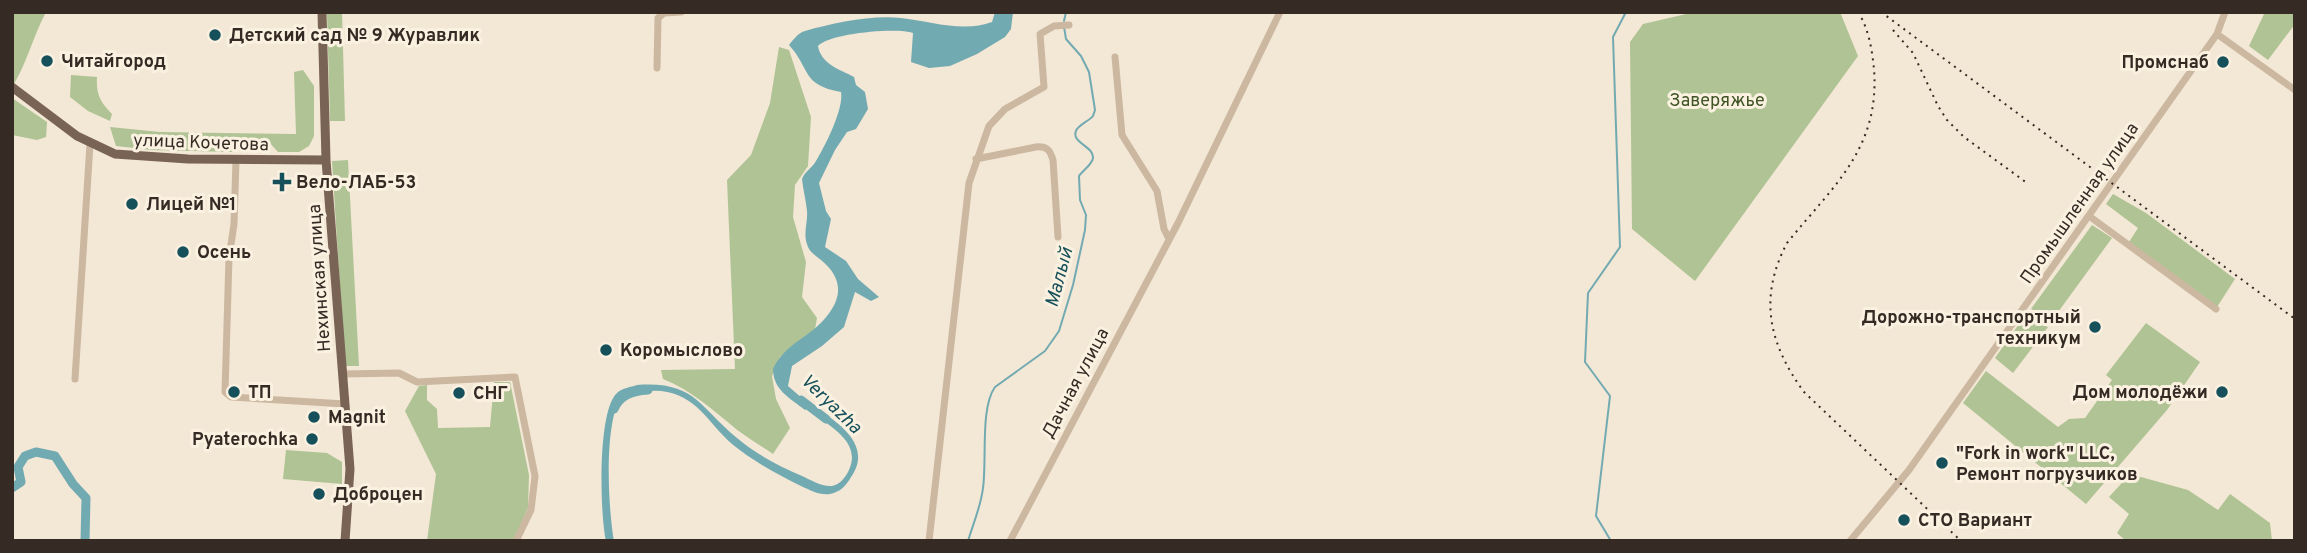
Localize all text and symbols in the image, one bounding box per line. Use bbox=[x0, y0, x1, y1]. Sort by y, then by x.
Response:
place label: Детский сад № 9 Журавлик bbox=[229, 25, 480, 48]
marker: Детский сад № 9 Журавлик bbox=[207, 27, 223, 43]
place label: Читайгород bbox=[61, 51, 166, 74]
place label: Промснаб bbox=[2122, 52, 2209, 75]
marker: Читайгород bbox=[39, 53, 55, 69]
marker: Промснаб bbox=[2215, 54, 2231, 70]
park label: Заверяжье bbox=[1669, 90, 1765, 113]
street label: Промышленная улица bbox=[2016, 119, 2145, 289]
street label: улица Кочетова bbox=[133, 130, 269, 157]
place label: Вело-ЛАБ-53 bbox=[296, 172, 416, 195]
marker: Вело-ЛАБ-53 bbox=[274, 174, 290, 190]
place label: Лицей №1 bbox=[146, 194, 237, 217]
marker: Лицей №1 bbox=[124, 196, 140, 212]
street label: Нехинская улица bbox=[304, 203, 337, 353]
place label: Осень bbox=[197, 242, 251, 265]
marker: Осень bbox=[175, 244, 191, 260]
water label: Малый bbox=[1040, 244, 1080, 310]
place label: Дорожно-транспортный техникум bbox=[1861, 307, 2081, 351]
marker: Дорожно-транспортный техникум bbox=[2087, 319, 2103, 335]
street label: Дачная улица bbox=[1038, 324, 1115, 443]
place label: Коромыслово bbox=[620, 340, 743, 363]
marker: Коромыслово bbox=[598, 342, 614, 358]
water label: Veryazha bbox=[795, 369, 867, 440]
place label: ТП bbox=[248, 382, 272, 405]
place label: Дом молодёжи bbox=[2072, 382, 2208, 405]
place label: СНГ bbox=[473, 383, 508, 406]
marker: ТП bbox=[226, 384, 242, 400]
marker: Дом молодёжи bbox=[2214, 384, 2230, 400]
marker: СНГ bbox=[451, 385, 467, 401]
place label: Magnit bbox=[328, 407, 386, 430]
marker: Magnit bbox=[306, 409, 322, 425]
place label: Pyaterochka bbox=[192, 429, 298, 452]
marker: Pyaterochka bbox=[304, 431, 320, 447]
place label: "Fork in work" LLC, Ремонт погрузчиков bbox=[1956, 443, 2138, 487]
marker: "Fork in work" LLC, Ремонт погрузчиков bbox=[1934, 455, 1950, 471]
place label: Доброцен bbox=[333, 484, 423, 507]
marker: Доброцен bbox=[311, 486, 327, 502]
place label: СТО Вариант bbox=[1918, 510, 2033, 533]
marker: СТО Вариант bbox=[1896, 512, 1912, 528]

